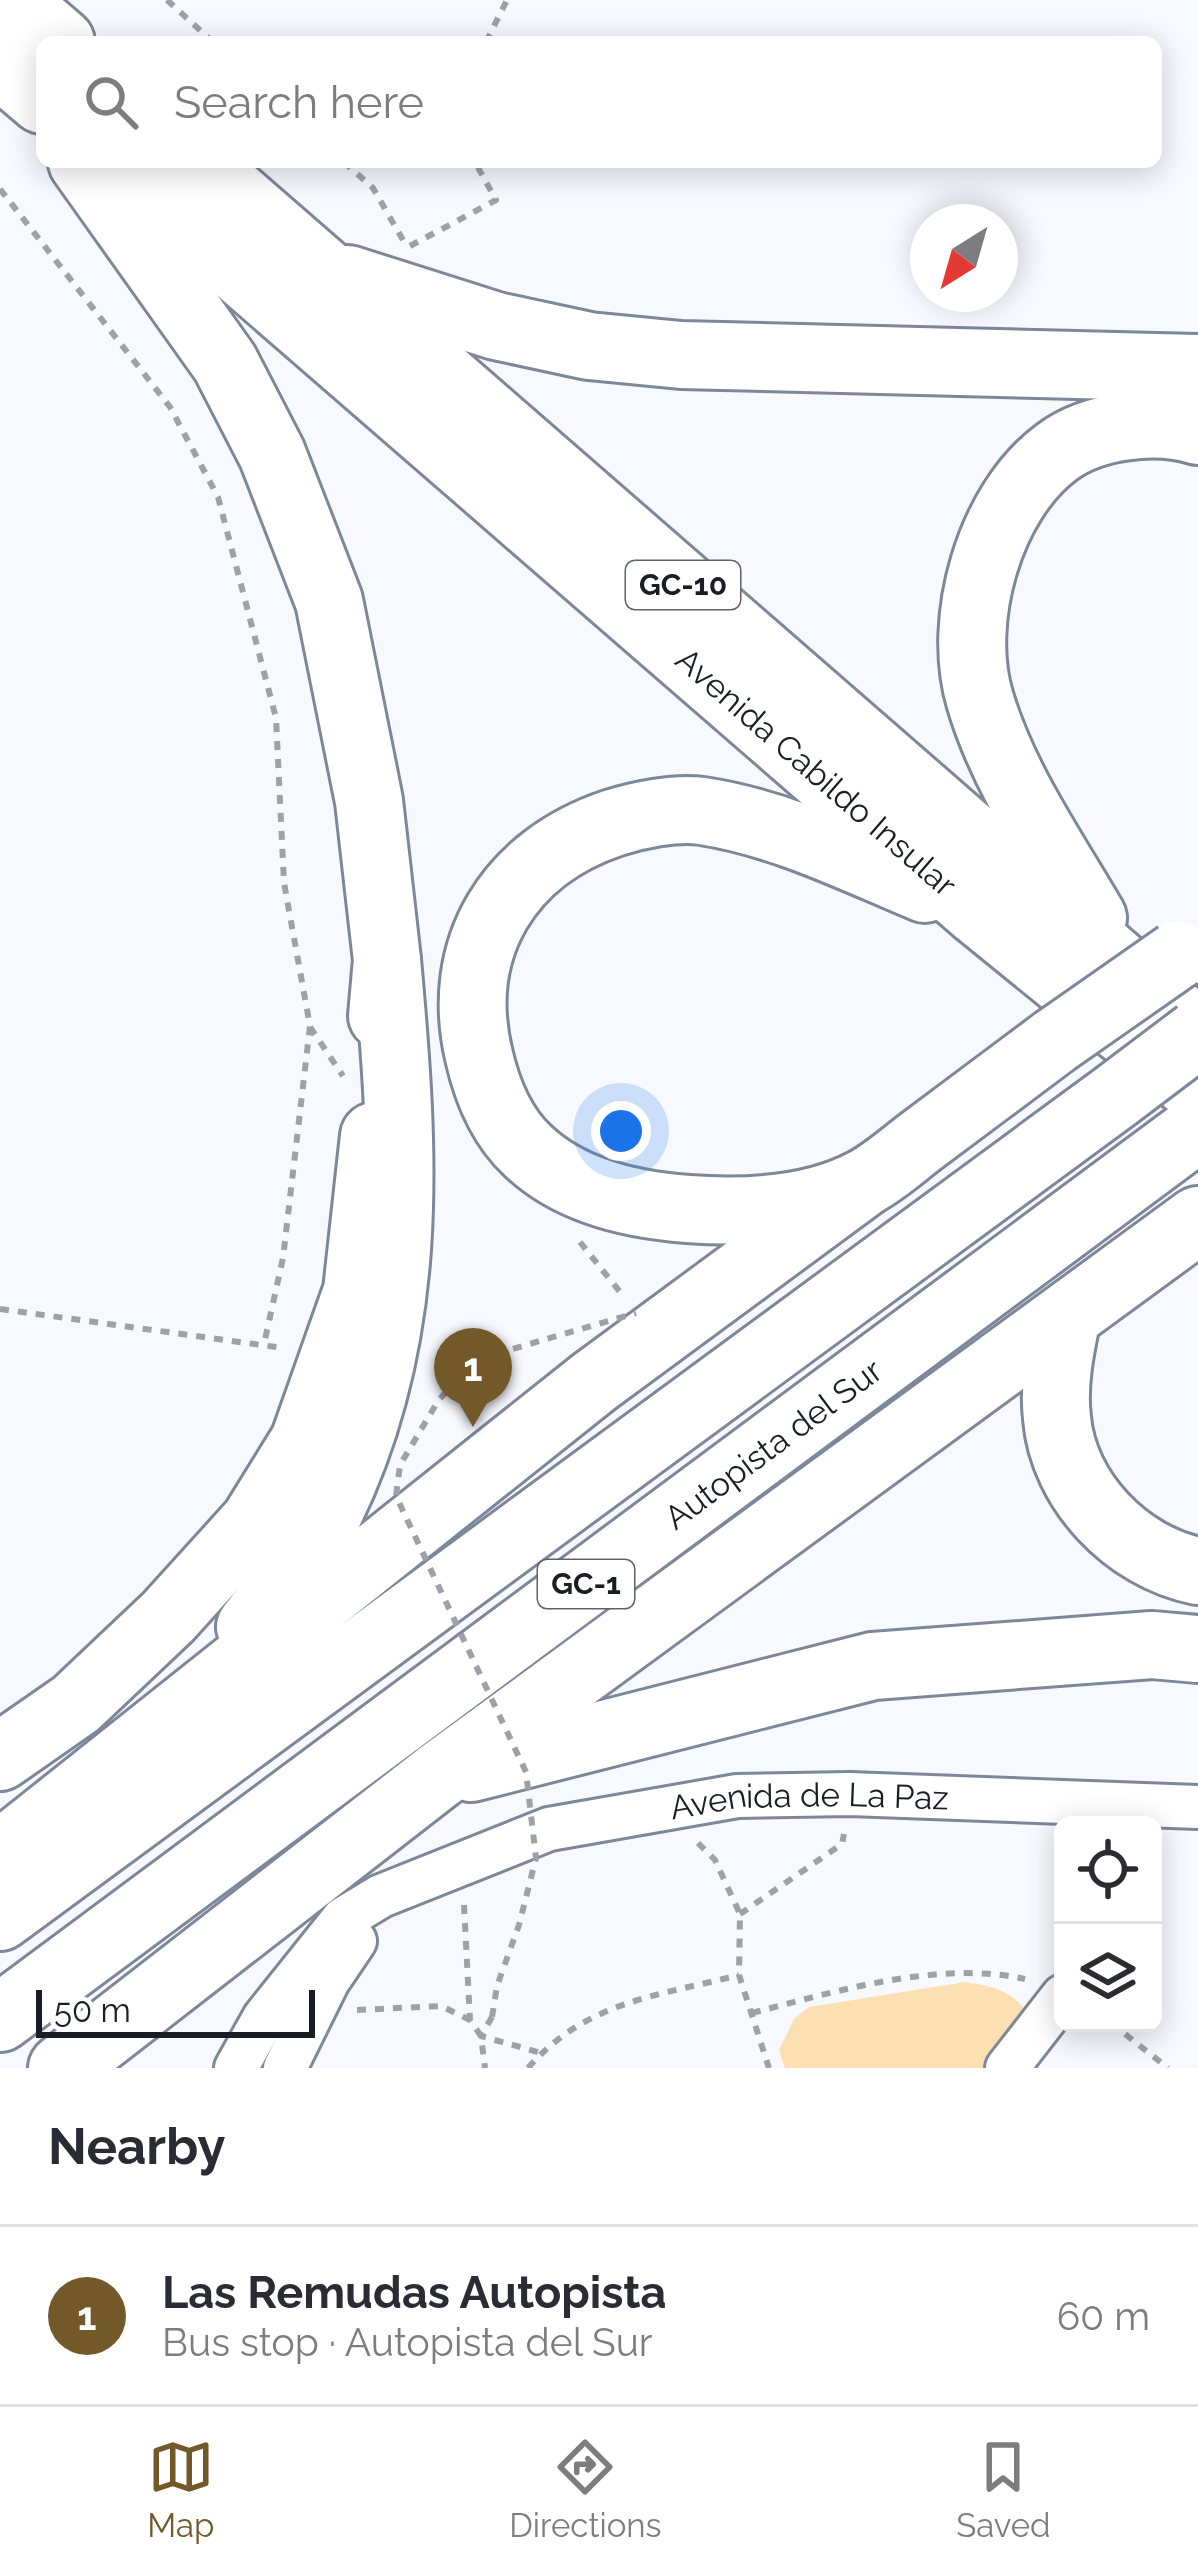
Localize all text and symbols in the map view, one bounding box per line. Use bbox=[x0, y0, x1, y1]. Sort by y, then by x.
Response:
search box bbox=[36, 36, 1162, 168]
icon: search bbox=[78, 69, 144, 135]
text: Search here bbox=[174, 76, 424, 129]
north arrow bbox=[910, 204, 1018, 312]
road number: GC-10 bbox=[626, 561, 740, 609]
street label: Avenida Cabildo Insular bbox=[668, 640, 965, 905]
your location bbox=[591, 1101, 651, 1161]
pin: 1 bbox=[434, 1328, 512, 1427]
street label: Autopista del Sur bbox=[657, 1351, 890, 1537]
road number: GC-1 bbox=[538, 1560, 634, 1608]
street label: Avenida de La Paz bbox=[667, 1775, 949, 1827]
map controls bbox=[1054, 1816, 1162, 2032]
button: locate bbox=[1054, 1816, 1162, 1924]
button: layers bbox=[1054, 1924, 1162, 2032]
scale bar bbox=[36, 1984, 315, 2037]
text: 50 m bbox=[54, 1991, 131, 2030]
text: Nearby bbox=[48, 2116, 225, 2176]
text: Las Remudas Autopista bbox=[162, 2266, 666, 2319]
text: 1 bbox=[77, 2293, 97, 2339]
text: 60 m bbox=[1057, 2293, 1150, 2339]
text: Bus stop · Autopista del Sur bbox=[162, 2319, 653, 2365]
tab: Map bbox=[147, 2434, 214, 2545]
tab: Directions bbox=[509, 2434, 662, 2545]
tab: Saved bbox=[956, 2434, 1051, 2545]

